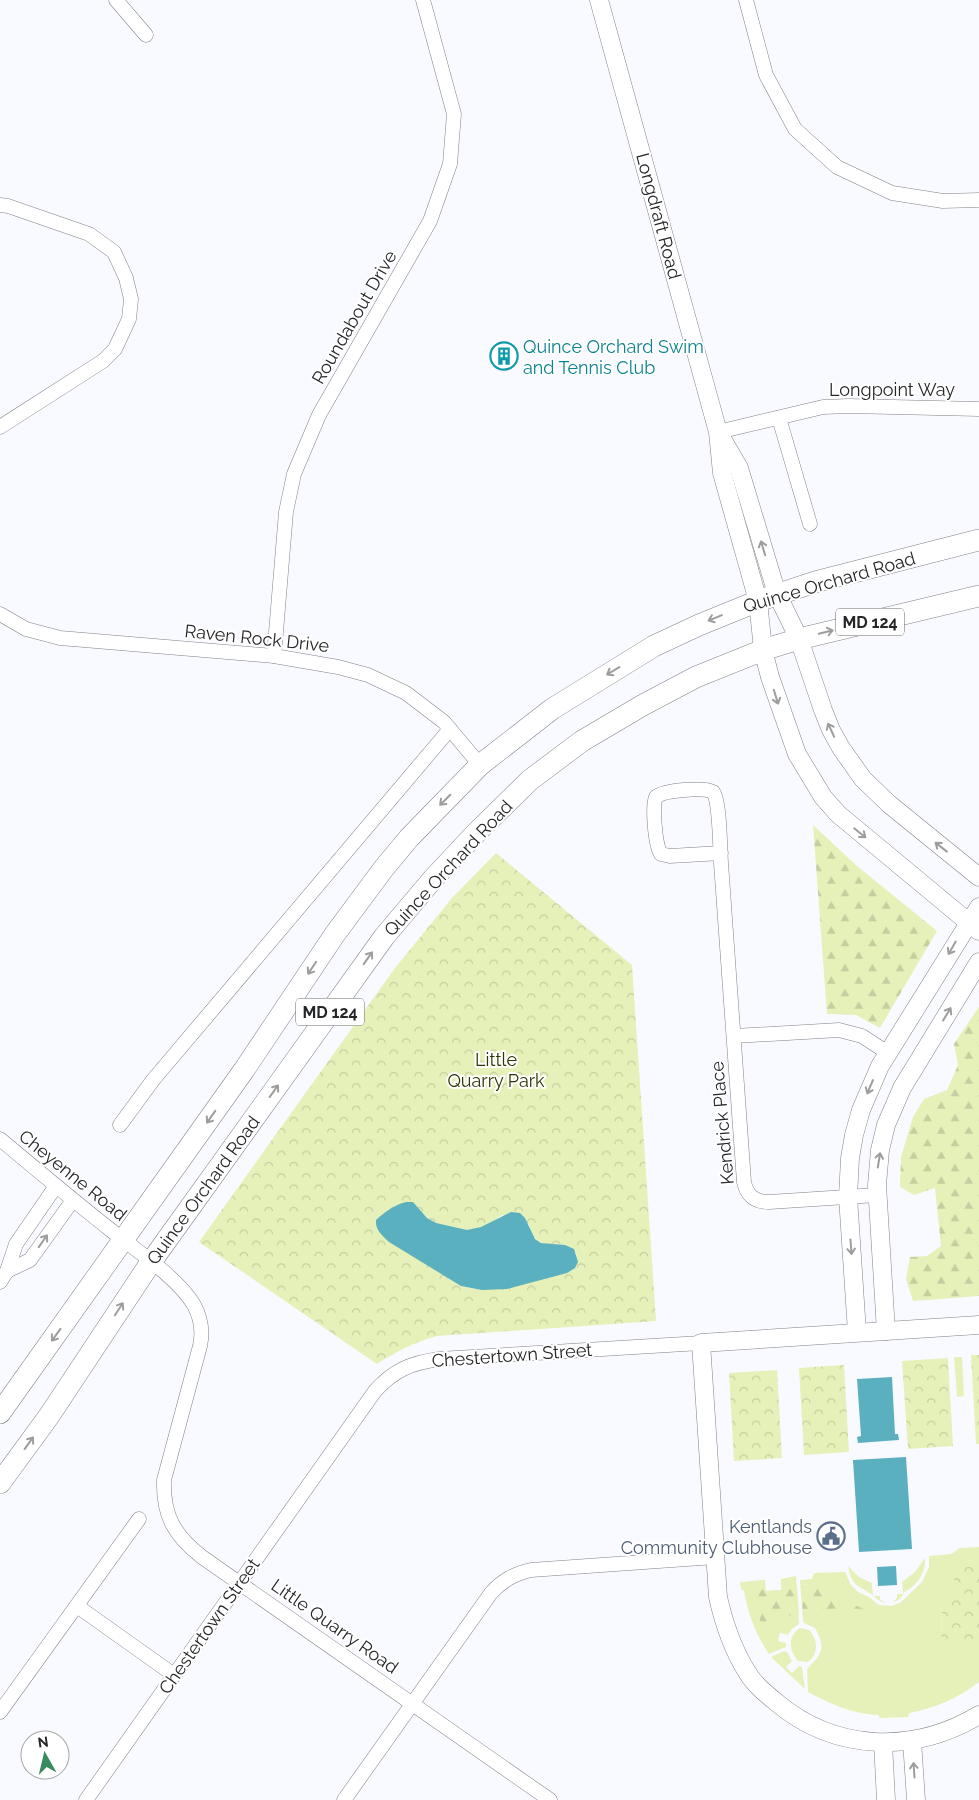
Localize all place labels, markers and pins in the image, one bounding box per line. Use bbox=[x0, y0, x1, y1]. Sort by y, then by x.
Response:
place label: Quince Orchard Swim and Tennis Club bbox=[523, 336, 704, 378]
building icon: Quince Orchard Swim and Tennis Club bbox=[489, 341, 519, 371]
place label: Kentlands Community Clubhouse bbox=[621, 1516, 812, 1558]
public building icon: Kentlands Community Clubhouse bbox=[816, 1521, 846, 1551]

